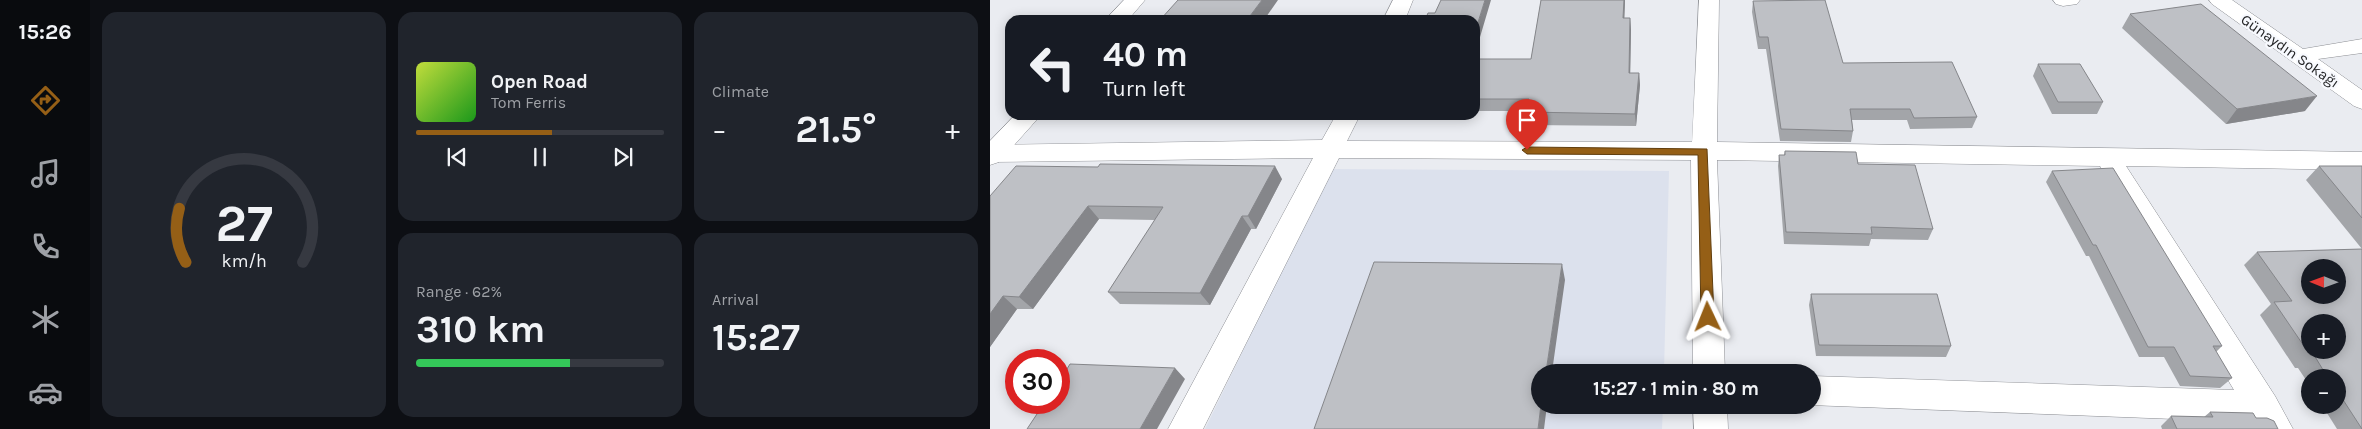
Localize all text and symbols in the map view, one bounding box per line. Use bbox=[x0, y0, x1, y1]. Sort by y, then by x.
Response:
street label: Günaydın Sokağı bbox=[2237, 10, 2343, 92]
text: 15:26 bbox=[18, 19, 72, 45]
text: 40 m bbox=[1103, 34, 1188, 75]
icon: left bbox=[1020, 35, 1085, 100]
text: Open Road bbox=[491, 71, 588, 93]
text: Turn left bbox=[1103, 76, 1186, 102]
text: Climate bbox=[712, 82, 769, 101]
icon: directions bbox=[28, 83, 63, 118]
text: Tom Ferris bbox=[491, 93, 566, 112]
pin bbox=[1506, 99, 1548, 150]
icon: arrive bbox=[1513, 106, 1541, 134]
text: 21.5° bbox=[795, 107, 877, 152]
text: − bbox=[712, 113, 727, 146]
text: + bbox=[945, 113, 960, 146]
icon: previous bbox=[443, 143, 471, 171]
icon: pause bbox=[526, 143, 554, 171]
icon: next bbox=[609, 143, 637, 171]
icon: music bbox=[28, 156, 63, 191]
text: 27 bbox=[215, 193, 273, 254]
icon: phone bbox=[28, 229, 63, 264]
text: km/h bbox=[221, 251, 267, 272]
north arrow bbox=[2301, 259, 2346, 304]
map controls bbox=[2301, 259, 2346, 414]
text: Range · 62% bbox=[416, 282, 502, 301]
text: Arrival bbox=[712, 290, 759, 309]
position arrow bbox=[1681, 290, 1733, 342]
icon: climate bbox=[28, 302, 63, 337]
text: 310 km bbox=[416, 307, 545, 352]
button: + bbox=[2301, 314, 2346, 359]
text: 15:27 bbox=[712, 315, 800, 360]
speed limit sign: 30 bbox=[1005, 349, 1070, 414]
button: − bbox=[2301, 369, 2346, 414]
icon: car bbox=[28, 375, 63, 410]
text: 15:27 · 1 min · 80 m bbox=[1593, 378, 1759, 400]

